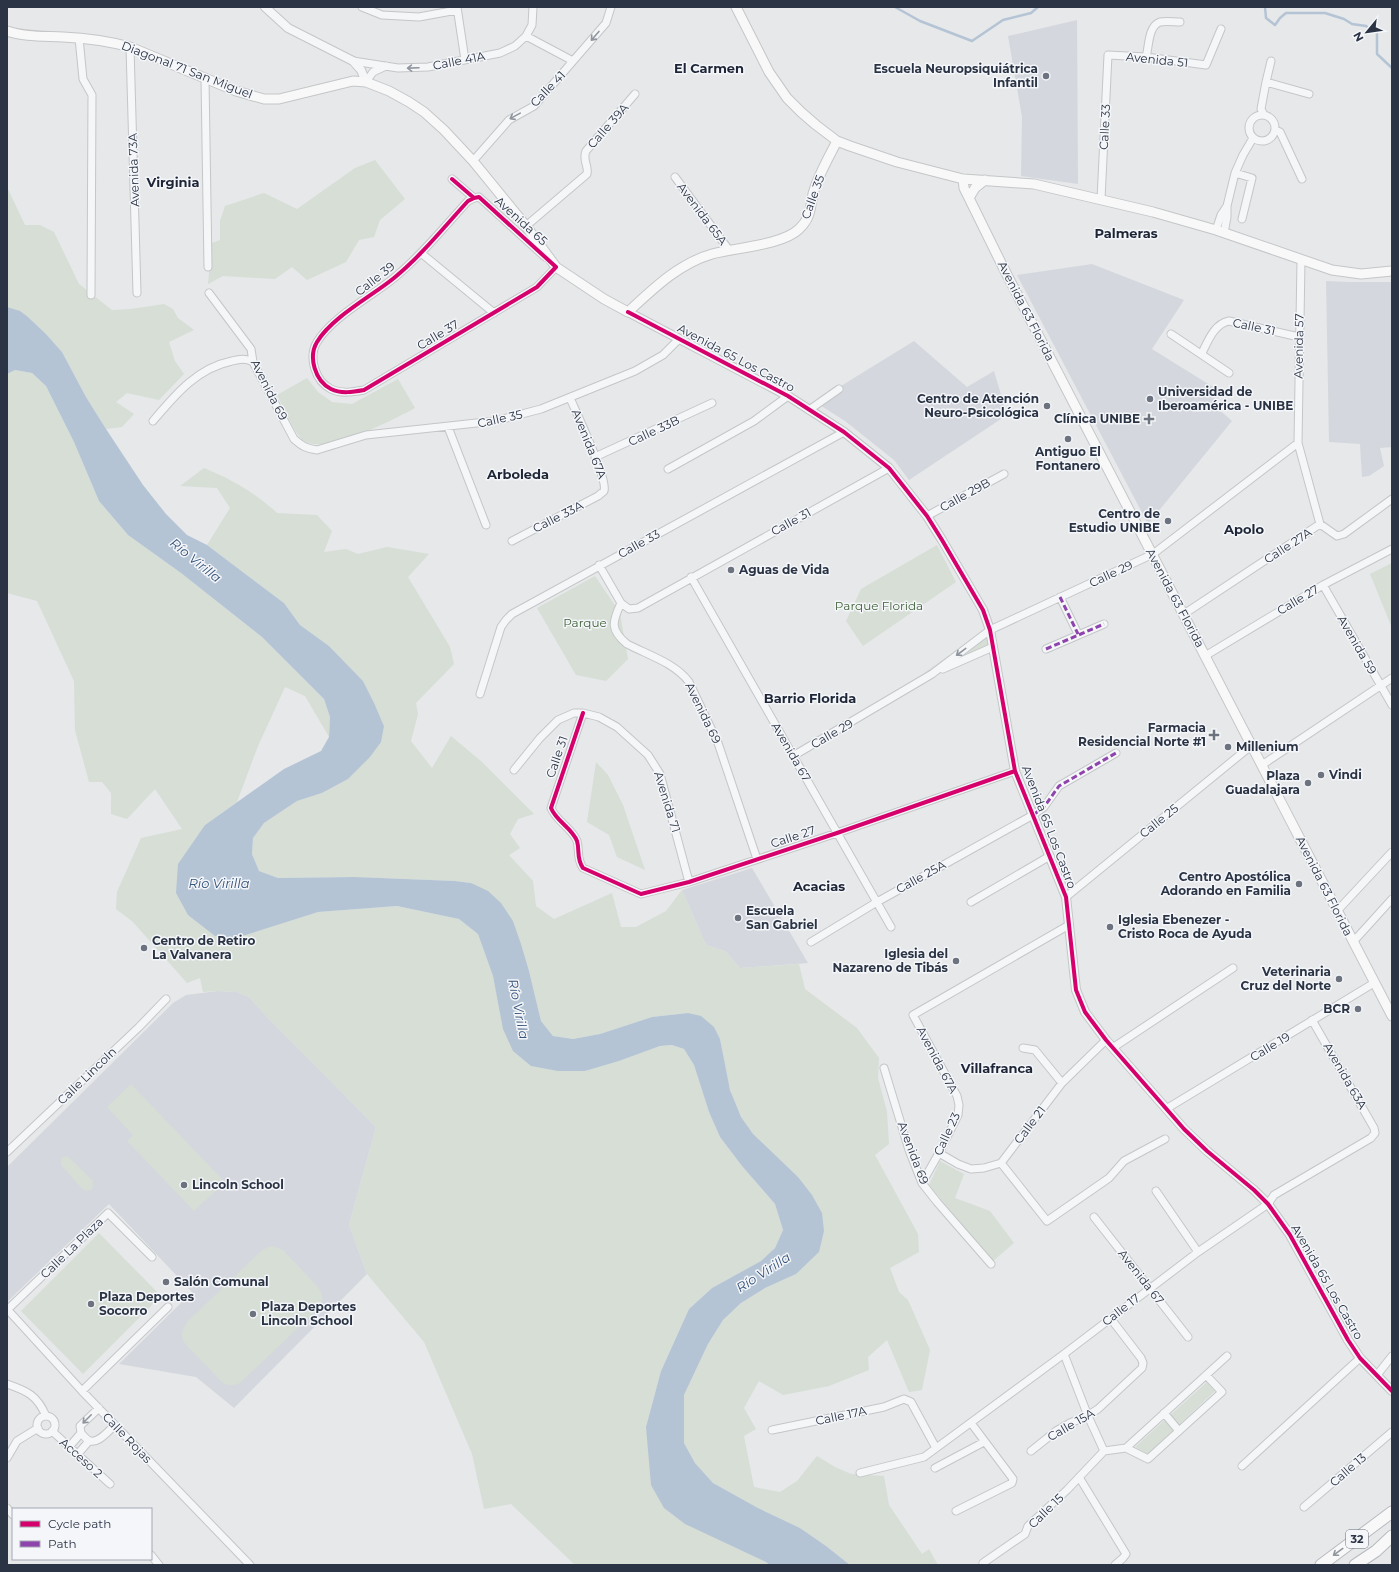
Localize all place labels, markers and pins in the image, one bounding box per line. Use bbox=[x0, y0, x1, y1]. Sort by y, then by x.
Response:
place label: Escuela Neuropsiquiátrica Infantil bbox=[874, 61, 1038, 90]
marker: Escuela Neuropsiquiátrica Infantil bbox=[1041, 71, 1051, 81]
place label: Universidad de Iberoamérica - UNIBE bbox=[1158, 384, 1293, 413]
place label: Centro de Atención Neuro-Psicológica bbox=[917, 391, 1039, 420]
marker: Universidad de Iberoamérica - UNIBE bbox=[1145, 394, 1155, 404]
marker: Centro de Atención Neuro-Psicológica bbox=[1042, 401, 1052, 411]
place label: Clínica UNIBE bbox=[1054, 411, 1140, 426]
marker: Clínica UNIBE bbox=[1143, 413, 1155, 425]
marker: Antiguo El Fontanero bbox=[1063, 434, 1073, 444]
place label: Antiguo El Fontanero bbox=[1034, 444, 1101, 473]
place label: Centro de Estudio UNIBE bbox=[1069, 506, 1160, 535]
marker: Centro de Estudio UNIBE bbox=[1163, 516, 1173, 526]
place label: Aguas de Vida bbox=[738, 562, 829, 577]
marker: Aguas de Vida bbox=[726, 565, 736, 575]
place label: Farmacia Residencial Norte #1 bbox=[1078, 720, 1206, 749]
marker: Farmacia Residencial Norte #1 bbox=[1209, 730, 1219, 740]
place label: Millenium bbox=[1236, 739, 1299, 754]
marker: Millenium bbox=[1223, 742, 1233, 752]
place label: Vindi bbox=[1328, 767, 1362, 782]
place label: Plaza Guadalajara bbox=[1225, 768, 1300, 797]
marker: Vindi bbox=[1316, 770, 1326, 780]
marker: Plaza Guadalajara bbox=[1303, 778, 1313, 788]
place label: Centro Apostólica Adorando en Familia bbox=[1160, 869, 1291, 898]
marker: Centro Apostólica Adorando en Familia bbox=[1294, 879, 1304, 889]
place label: Escuela San Gabriel bbox=[746, 903, 818, 932]
place label: Iglesia Ebenezer - Cristo Roca de Ayuda bbox=[1118, 912, 1252, 941]
marker: Escuela San Gabriel bbox=[733, 913, 743, 923]
marker: Iglesia Ebenezer - Cristo Roca de Ayuda bbox=[1105, 922, 1115, 932]
place label: Centro de Retiro La Valvanera bbox=[152, 933, 255, 962]
marker: Centro de Retiro La Valvanera bbox=[139, 943, 149, 953]
place label: Iglesia del Nazareno de Tibás bbox=[832, 946, 949, 975]
marker: Iglesia del Nazareno de Tibás bbox=[951, 956, 961, 966]
place label: Veterinaria Cruz del Norte bbox=[1241, 964, 1331, 993]
marker: Veterinaria Cruz del Norte bbox=[1334, 974, 1344, 984]
place label: BCR bbox=[1323, 1001, 1350, 1016]
marker: BCR bbox=[1353, 1004, 1363, 1014]
place label: Lincoln School bbox=[192, 1177, 284, 1192]
marker: Lincoln School bbox=[179, 1180, 189, 1190]
place label: Salón Comunal bbox=[174, 1274, 269, 1289]
marker: Salón Comunal bbox=[161, 1277, 171, 1287]
place label: Plaza Deportes Socorro bbox=[99, 1289, 195, 1318]
marker: Plaza Deportes Socorro bbox=[86, 1299, 96, 1309]
place label: Plaza Deportes Lincoln School bbox=[261, 1299, 357, 1328]
marker: Plaza Deportes Lincoln School bbox=[248, 1309, 258, 1319]

